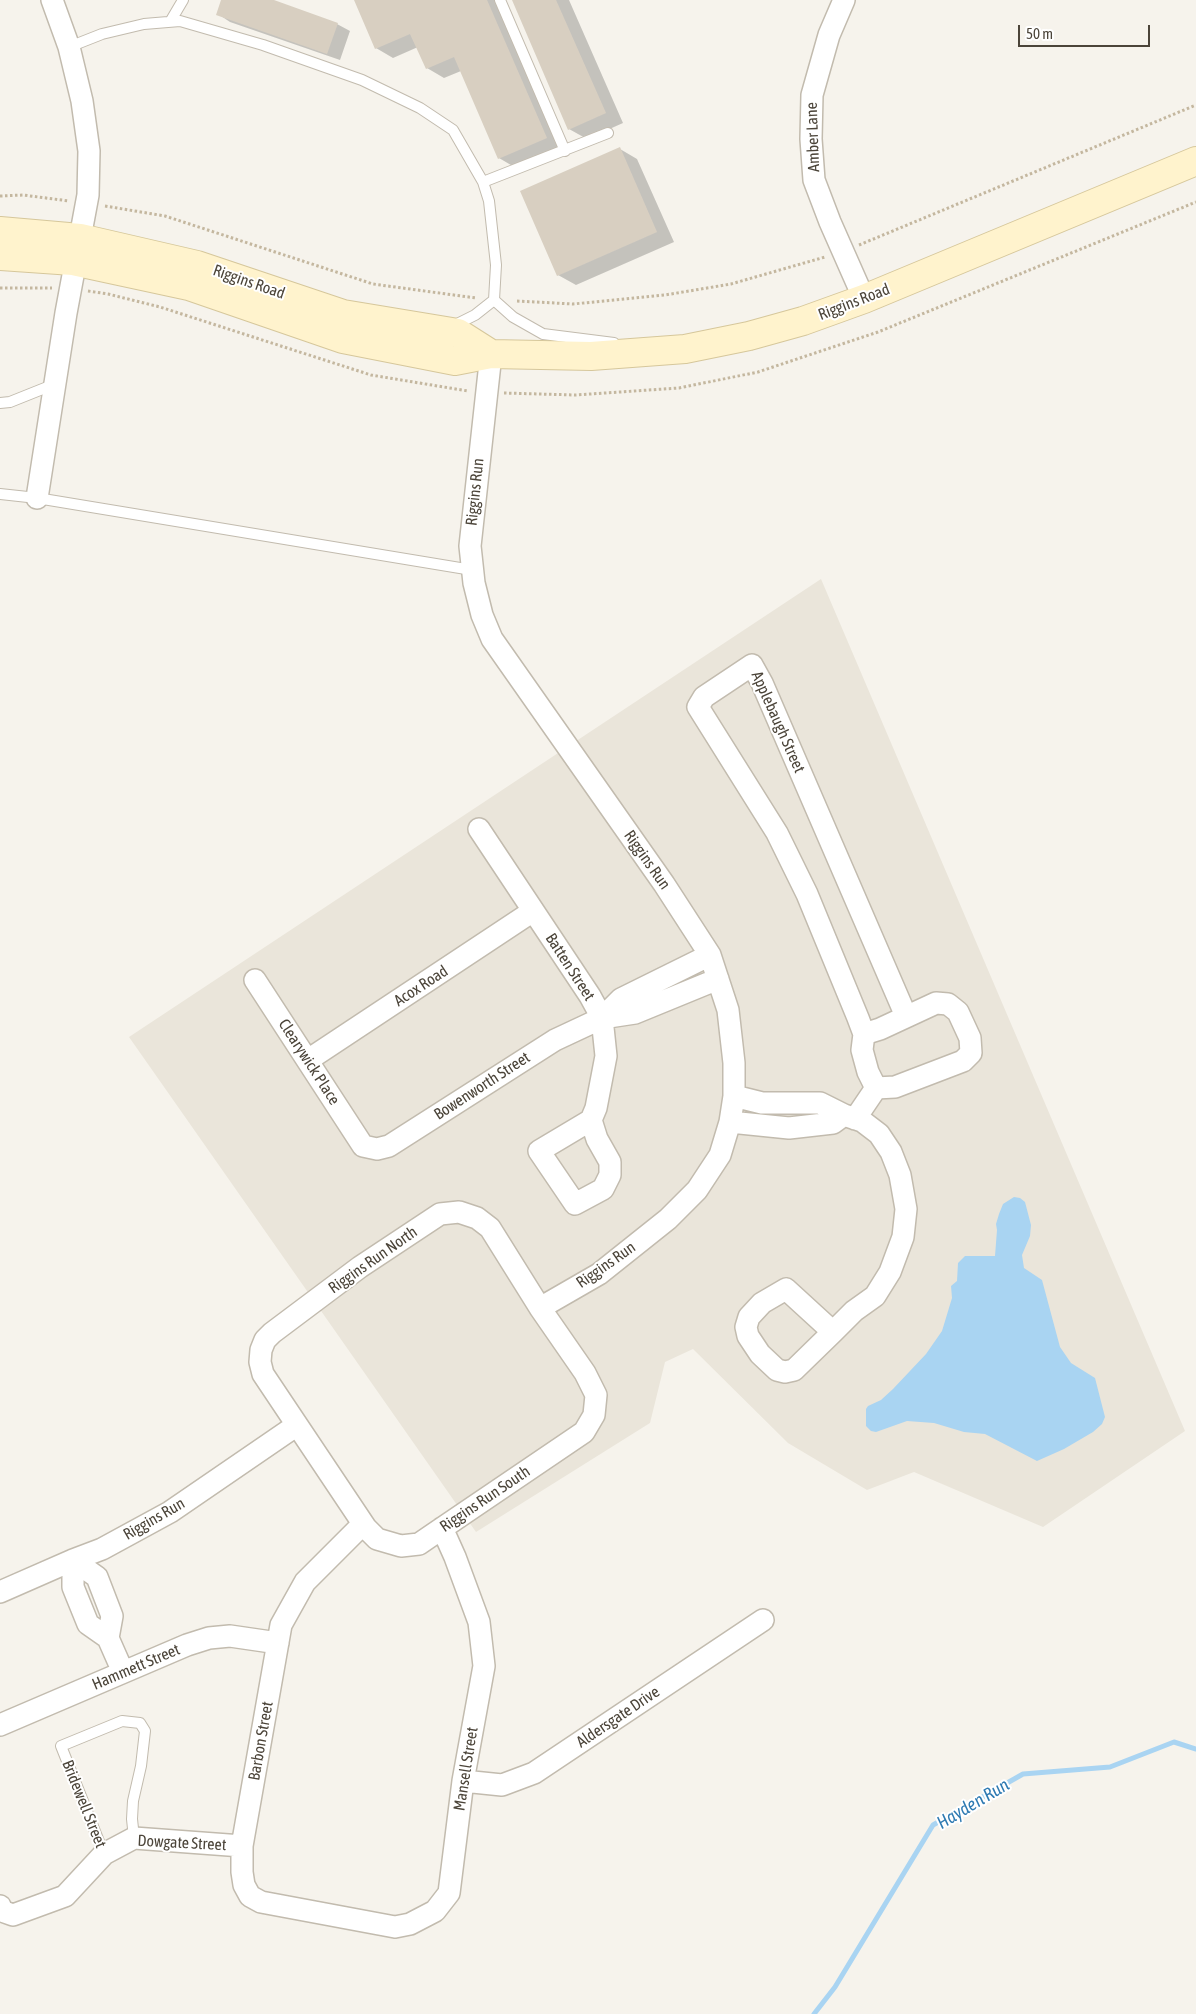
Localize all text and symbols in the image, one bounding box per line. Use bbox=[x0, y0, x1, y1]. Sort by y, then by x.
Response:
scale bar bbox=[1021, 15, 1154, 47]
text: 50 m bbox=[1026, 25, 1053, 42]
street label: Amber Lane bbox=[802, 102, 824, 172]
street label: Riggins Road bbox=[210, 261, 288, 303]
street label: Riggins Road bbox=[816, 280, 892, 324]
street label: Riggins Run bbox=[462, 457, 488, 527]
street label: Applebaugh Street bbox=[747, 668, 809, 776]
street label: Riggins Run bbox=[620, 827, 674, 893]
street label: Batten Street bbox=[541, 930, 599, 1004]
street label: Acox Road bbox=[390, 962, 452, 1010]
street label: Clearywick Place bbox=[274, 1016, 344, 1108]
street label: Bowenworth Street bbox=[430, 1048, 534, 1124]
street label: Riggins Run North bbox=[325, 1222, 421, 1298]
street label: Riggins Run bbox=[573, 1238, 639, 1292]
street label: Riggins Run South bbox=[436, 1462, 534, 1536]
street label: Riggins Run bbox=[120, 1494, 188, 1544]
street label: Hammett Street bbox=[89, 1640, 183, 1694]
street label: Aldersgate Drive bbox=[573, 1682, 663, 1752]
street label: Barbon Street bbox=[245, 1700, 277, 1782]
street label: Mansell Street bbox=[450, 1726, 482, 1812]
street label: Bridewell Street bbox=[58, 1757, 110, 1851]
water label: Hayden Run bbox=[933, 1774, 1013, 1834]
street label: Dowgate Street bbox=[137, 1831, 227, 1855]

